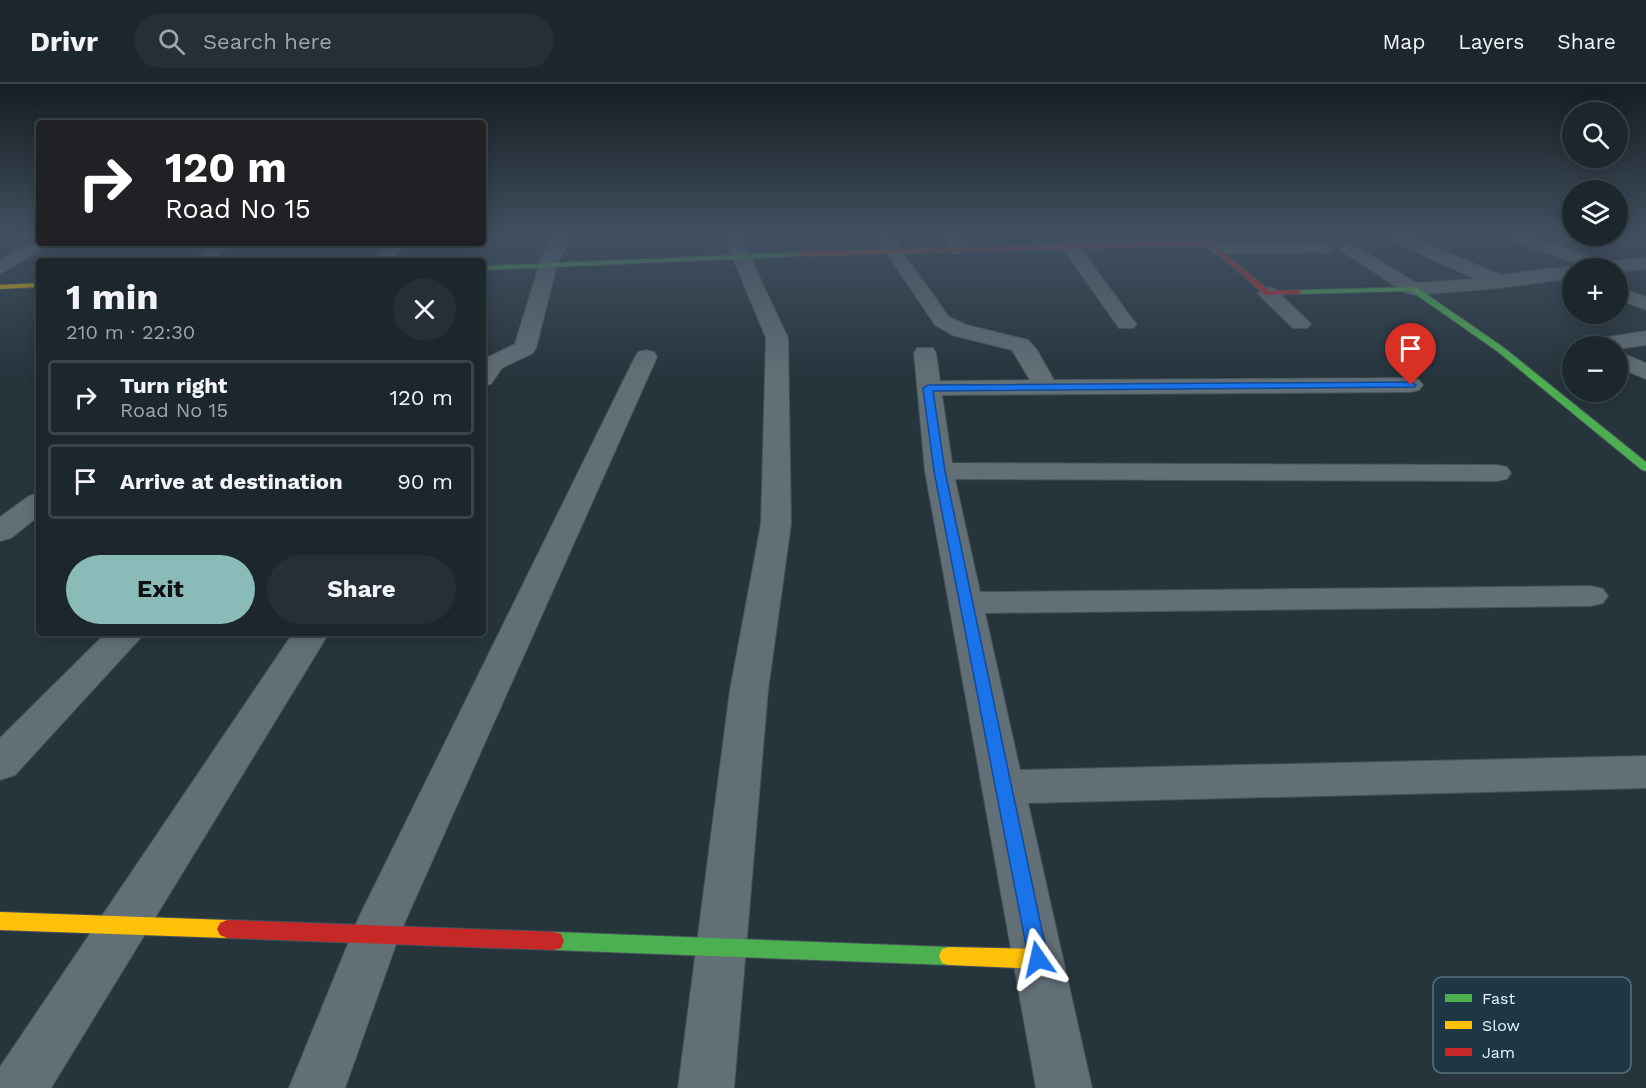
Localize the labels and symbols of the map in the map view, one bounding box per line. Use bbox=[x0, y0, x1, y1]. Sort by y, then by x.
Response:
pin bbox=[1385, 323, 1436, 385]
position arrow bbox=[1006, 927, 1070, 991]
legend bbox=[1433, 977, 1631, 1073]
text: Fast bbox=[1482, 989, 1515, 1008]
text: Slow bbox=[1482, 1016, 1520, 1035]
text: Jam bbox=[1482, 1043, 1515, 1062]

